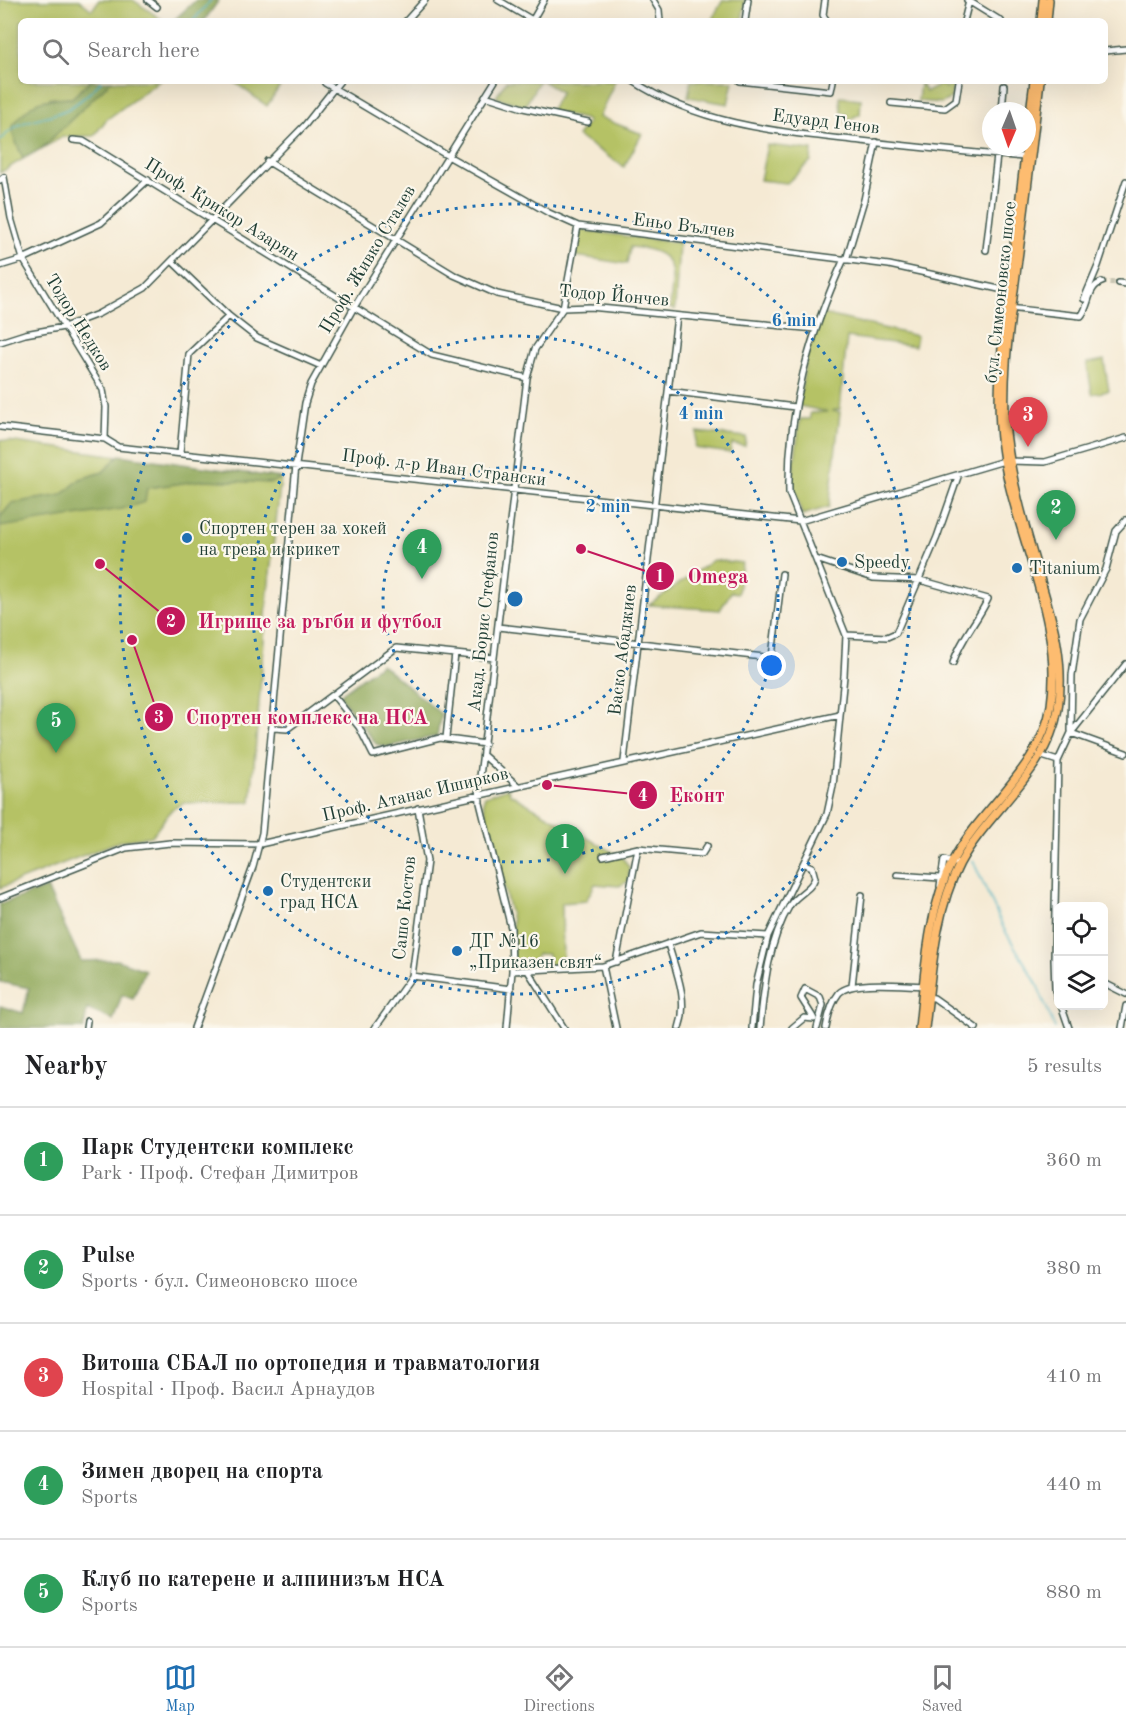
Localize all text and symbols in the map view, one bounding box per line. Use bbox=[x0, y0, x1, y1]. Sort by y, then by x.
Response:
search box bbox=[18, 18, 1108, 84]
icon: search bbox=[39, 35, 72, 68]
text: Search here bbox=[87, 40, 200, 62]
north arrow bbox=[982, 102, 1036, 156]
street label: Едуард Генов bbox=[771, 106, 881, 138]
street label: Проф. Крикор Азарян bbox=[141, 155, 302, 266]
street label: Проф. Живко Сталев bbox=[317, 182, 420, 337]
street label: бул. Симеоновско шосе bbox=[982, 200, 1020, 384]
street label: Еньо Вълчев bbox=[632, 211, 736, 241]
street label: Тодор Недков bbox=[41, 271, 115, 374]
street label: Тодор Йончев bbox=[558, 278, 670, 310]
text: 6 min bbox=[771, 312, 817, 330]
pin: 3 bbox=[1008, 398, 1048, 447]
text: 4 min bbox=[678, 405, 724, 423]
street label: Проф. д-р Иван Странски bbox=[341, 447, 547, 490]
pin: 2 bbox=[1036, 490, 1076, 540]
text: 2 min bbox=[585, 498, 631, 516]
place label: Спортен терен за хокей на трева и крикет bbox=[199, 520, 387, 559]
pin: 4 bbox=[402, 530, 442, 579]
marker: Спортен терен за хокей на трева и крикет bbox=[180, 531, 194, 545]
street label: Акад. Борис Стефанов bbox=[466, 531, 503, 713]
place label: Speedy bbox=[854, 554, 910, 572]
marker: Speedy bbox=[835, 555, 849, 569]
callout: Omega bbox=[645, 557, 760, 595]
place label: Titanium bbox=[1029, 560, 1100, 578]
marker: Titanium bbox=[1010, 561, 1024, 575]
text: 1 bbox=[655, 568, 665, 586]
text: Omega bbox=[688, 568, 748, 588]
street label: Васко Абаджиев bbox=[606, 583, 640, 717]
centre of rings bbox=[505, 589, 525, 609]
callout: Игрище за ръгби и футбол bbox=[156, 602, 454, 640]
text: 2 bbox=[166, 613, 176, 631]
text: Игрище за ръгби и футбол bbox=[198, 613, 442, 633]
your location bbox=[757, 651, 786, 680]
callout: Спортен комплекс на НСА bbox=[144, 698, 441, 736]
pin: 5 bbox=[36, 704, 76, 753]
text: 3 bbox=[154, 709, 164, 727]
text: Спортен комплекс на НСА bbox=[186, 709, 428, 729]
street label: Проф. Атанас Иширков bbox=[320, 765, 510, 826]
callout: Еконт bbox=[628, 776, 737, 814]
text: 4 bbox=[638, 787, 648, 805]
text: Еконт bbox=[669, 787, 725, 807]
pin: 1 bbox=[546, 824, 584, 874]
street label: Сашо Костов bbox=[391, 855, 419, 961]
place label: Студентски град НСА bbox=[280, 873, 371, 912]
marker: Студентски град НСА bbox=[261, 884, 275, 898]
map controls bbox=[1054, 902, 1108, 1010]
button: locate bbox=[1054, 902, 1108, 956]
place label: ДГ №16 „Приказен свят“ bbox=[469, 933, 602, 972]
marker: ДГ №16 „Приказен свят“ bbox=[450, 944, 464, 958]
button: layers bbox=[1054, 956, 1108, 1010]
text: Nearby bbox=[24, 1054, 108, 1080]
text: 5 results bbox=[1027, 1057, 1102, 1077]
text: Парк Студентски комплекс bbox=[81, 1137, 354, 1159]
text: 1 bbox=[38, 1151, 49, 1171]
text: 360 m bbox=[1046, 1151, 1102, 1171]
text: Park · Проф. Стефан Димитров bbox=[81, 1164, 358, 1184]
text: Pulse bbox=[81, 1245, 135, 1267]
text: 2 bbox=[38, 1259, 49, 1279]
text: 380 m bbox=[1046, 1259, 1102, 1279]
text: Sports · бул. Симеоновско шосе bbox=[81, 1272, 358, 1292]
text: Витоша СБАЛ по ортопедия и травматология bbox=[81, 1353, 540, 1375]
text: 3 bbox=[38, 1367, 49, 1387]
text: 410 m bbox=[1046, 1367, 1102, 1387]
text: Hospital · Проф. Васил Арнаудов bbox=[81, 1380, 375, 1400]
text: Зимен дворец на спорта bbox=[81, 1461, 323, 1483]
text: 4 bbox=[38, 1475, 49, 1495]
text: 440 m bbox=[1046, 1475, 1102, 1495]
text: Sports bbox=[81, 1488, 138, 1508]
text: Клуб по катерене и алпинизъм НСА bbox=[81, 1569, 445, 1591]
text: 5 bbox=[38, 1583, 49, 1603]
text: 880 m bbox=[1046, 1583, 1102, 1603]
text: Sports bbox=[81, 1596, 138, 1616]
tab: Map bbox=[164, 1661, 197, 1717]
tab: Directions bbox=[524, 1661, 595, 1717]
tab: Saved bbox=[922, 1661, 962, 1717]

